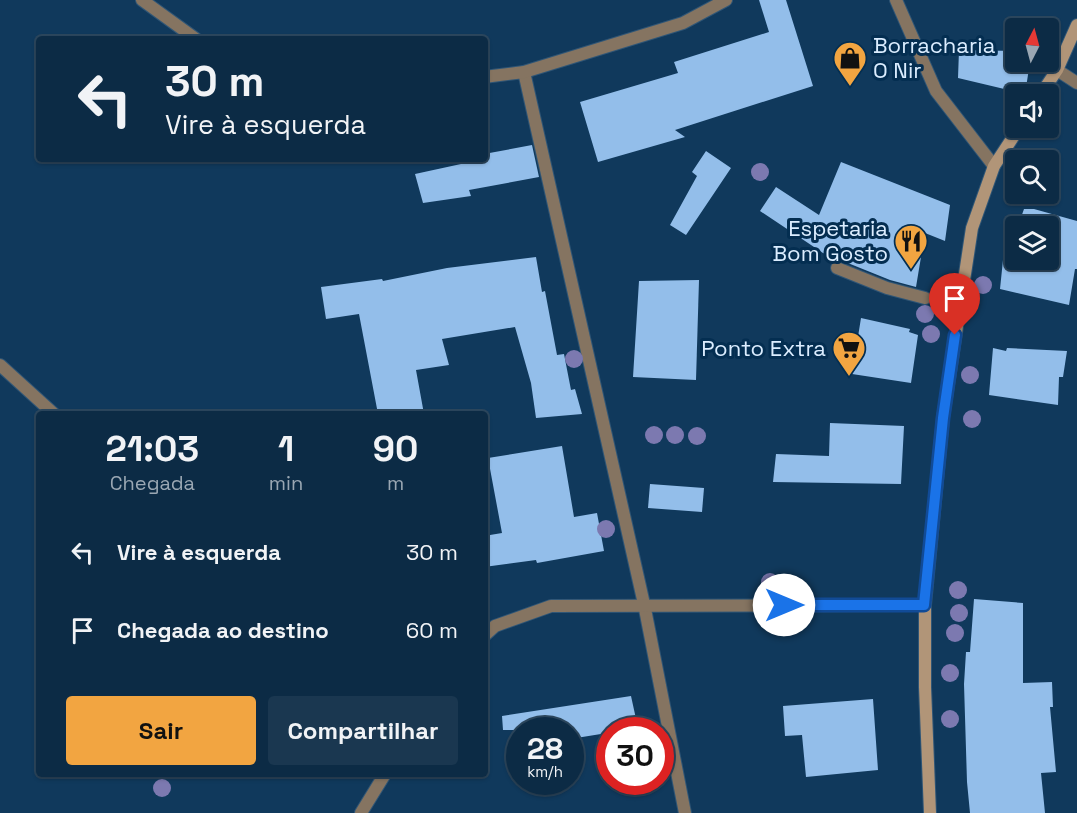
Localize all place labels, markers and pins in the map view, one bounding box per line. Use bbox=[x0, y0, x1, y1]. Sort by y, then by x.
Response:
place label: Borracharia O Nir bbox=[873, 31, 996, 84]
shop icon: Borracharia O Nir bbox=[832, 40, 868, 87]
place label: Espetaria Bom Gosto bbox=[773, 214, 888, 267]
restaurant icon: Espetaria Bom Gosto bbox=[893, 223, 929, 270]
pin bbox=[929, 273, 980, 335]
supermarket icon: Ponto Extra bbox=[831, 330, 867, 377]
place label: Ponto Extra bbox=[701, 334, 826, 362]

